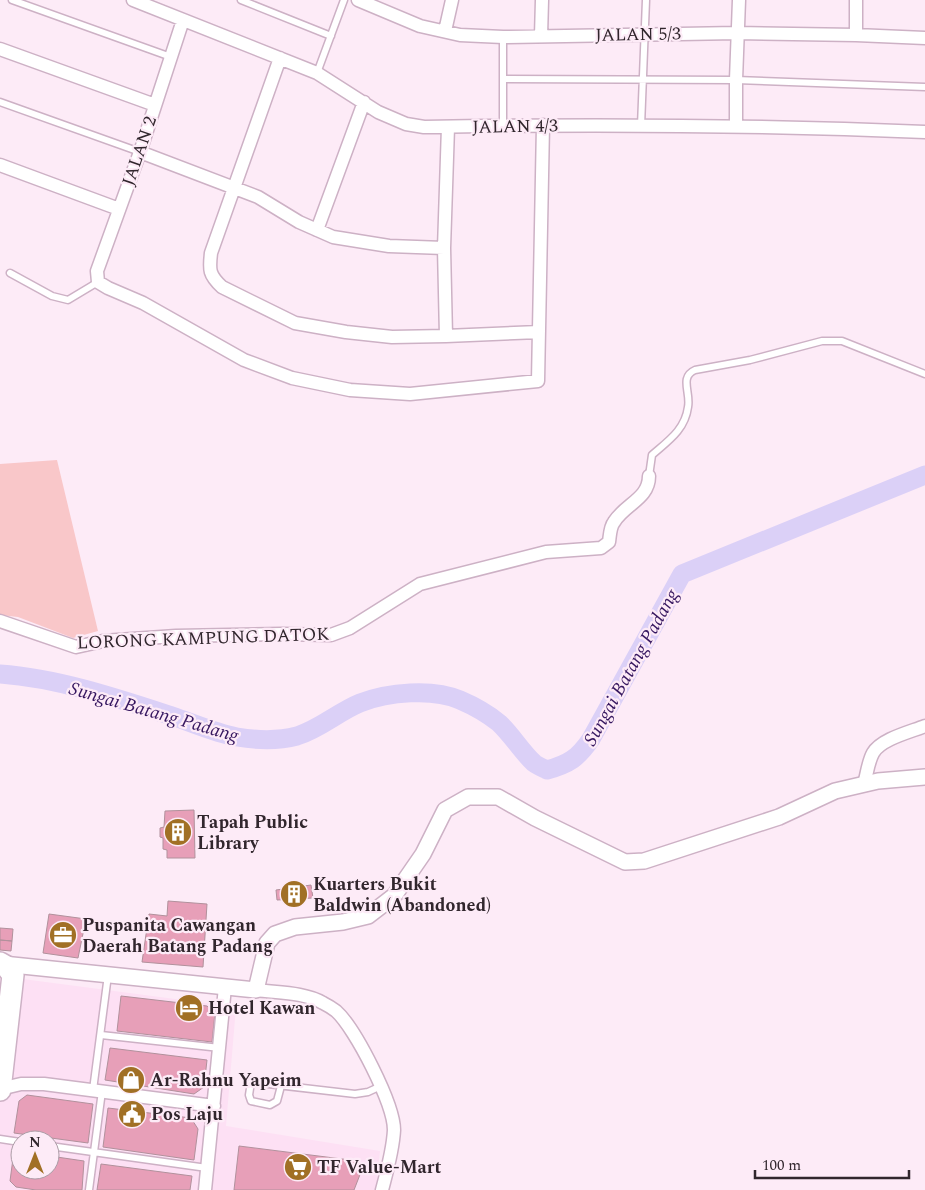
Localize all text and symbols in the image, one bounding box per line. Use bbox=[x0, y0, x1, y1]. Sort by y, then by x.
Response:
street label: JALAN 5/3 bbox=[595, 20, 681, 49]
street label: JALAN 4/3 bbox=[472, 112, 558, 141]
street label: JALAN 2 bbox=[115, 113, 164, 190]
water label: Sungai Batang Padang bbox=[576, 584, 687, 751]
street label: LORONG KAMPUNG DATOK bbox=[76, 621, 330, 656]
water label: Sungai Batang Padang bbox=[65, 674, 242, 751]
place label: Tapah Public Library bbox=[197, 809, 308, 857]
building icon: Tapah Public Library bbox=[163, 817, 193, 847]
place label: Kuarters Bukit Baldwin (Abandoned) bbox=[313, 871, 491, 919]
building icon: Kuarters Bukit Baldwin (Abandoned) bbox=[279, 879, 309, 909]
place label: Puspanita Cawangan Daerah Batang Padang bbox=[82, 912, 273, 960]
office icon: Puspanita Cawangan Daerah Batang Padang bbox=[48, 920, 78, 950]
hotel icon: Hotel Kawan bbox=[174, 993, 204, 1023]
place label: Hotel Kawan bbox=[208, 995, 315, 1022]
shop icon: Ar-Rahnu Yapeim bbox=[116, 1065, 146, 1095]
place label: Ar-Rahnu Yapeim bbox=[150, 1067, 302, 1094]
public building icon: Pos Laju bbox=[117, 1099, 147, 1129]
place label: Pos Laju bbox=[151, 1101, 223, 1128]
north arrow bbox=[10, 1130, 60, 1180]
text: N bbox=[29, 1132, 41, 1153]
scale bar bbox=[755, 1148, 909, 1180]
supermarket icon: TF Value-Mart bbox=[283, 1152, 313, 1182]
place label: TF Value-Mart bbox=[317, 1154, 442, 1181]
text: 100 m bbox=[762, 1154, 801, 1177]

